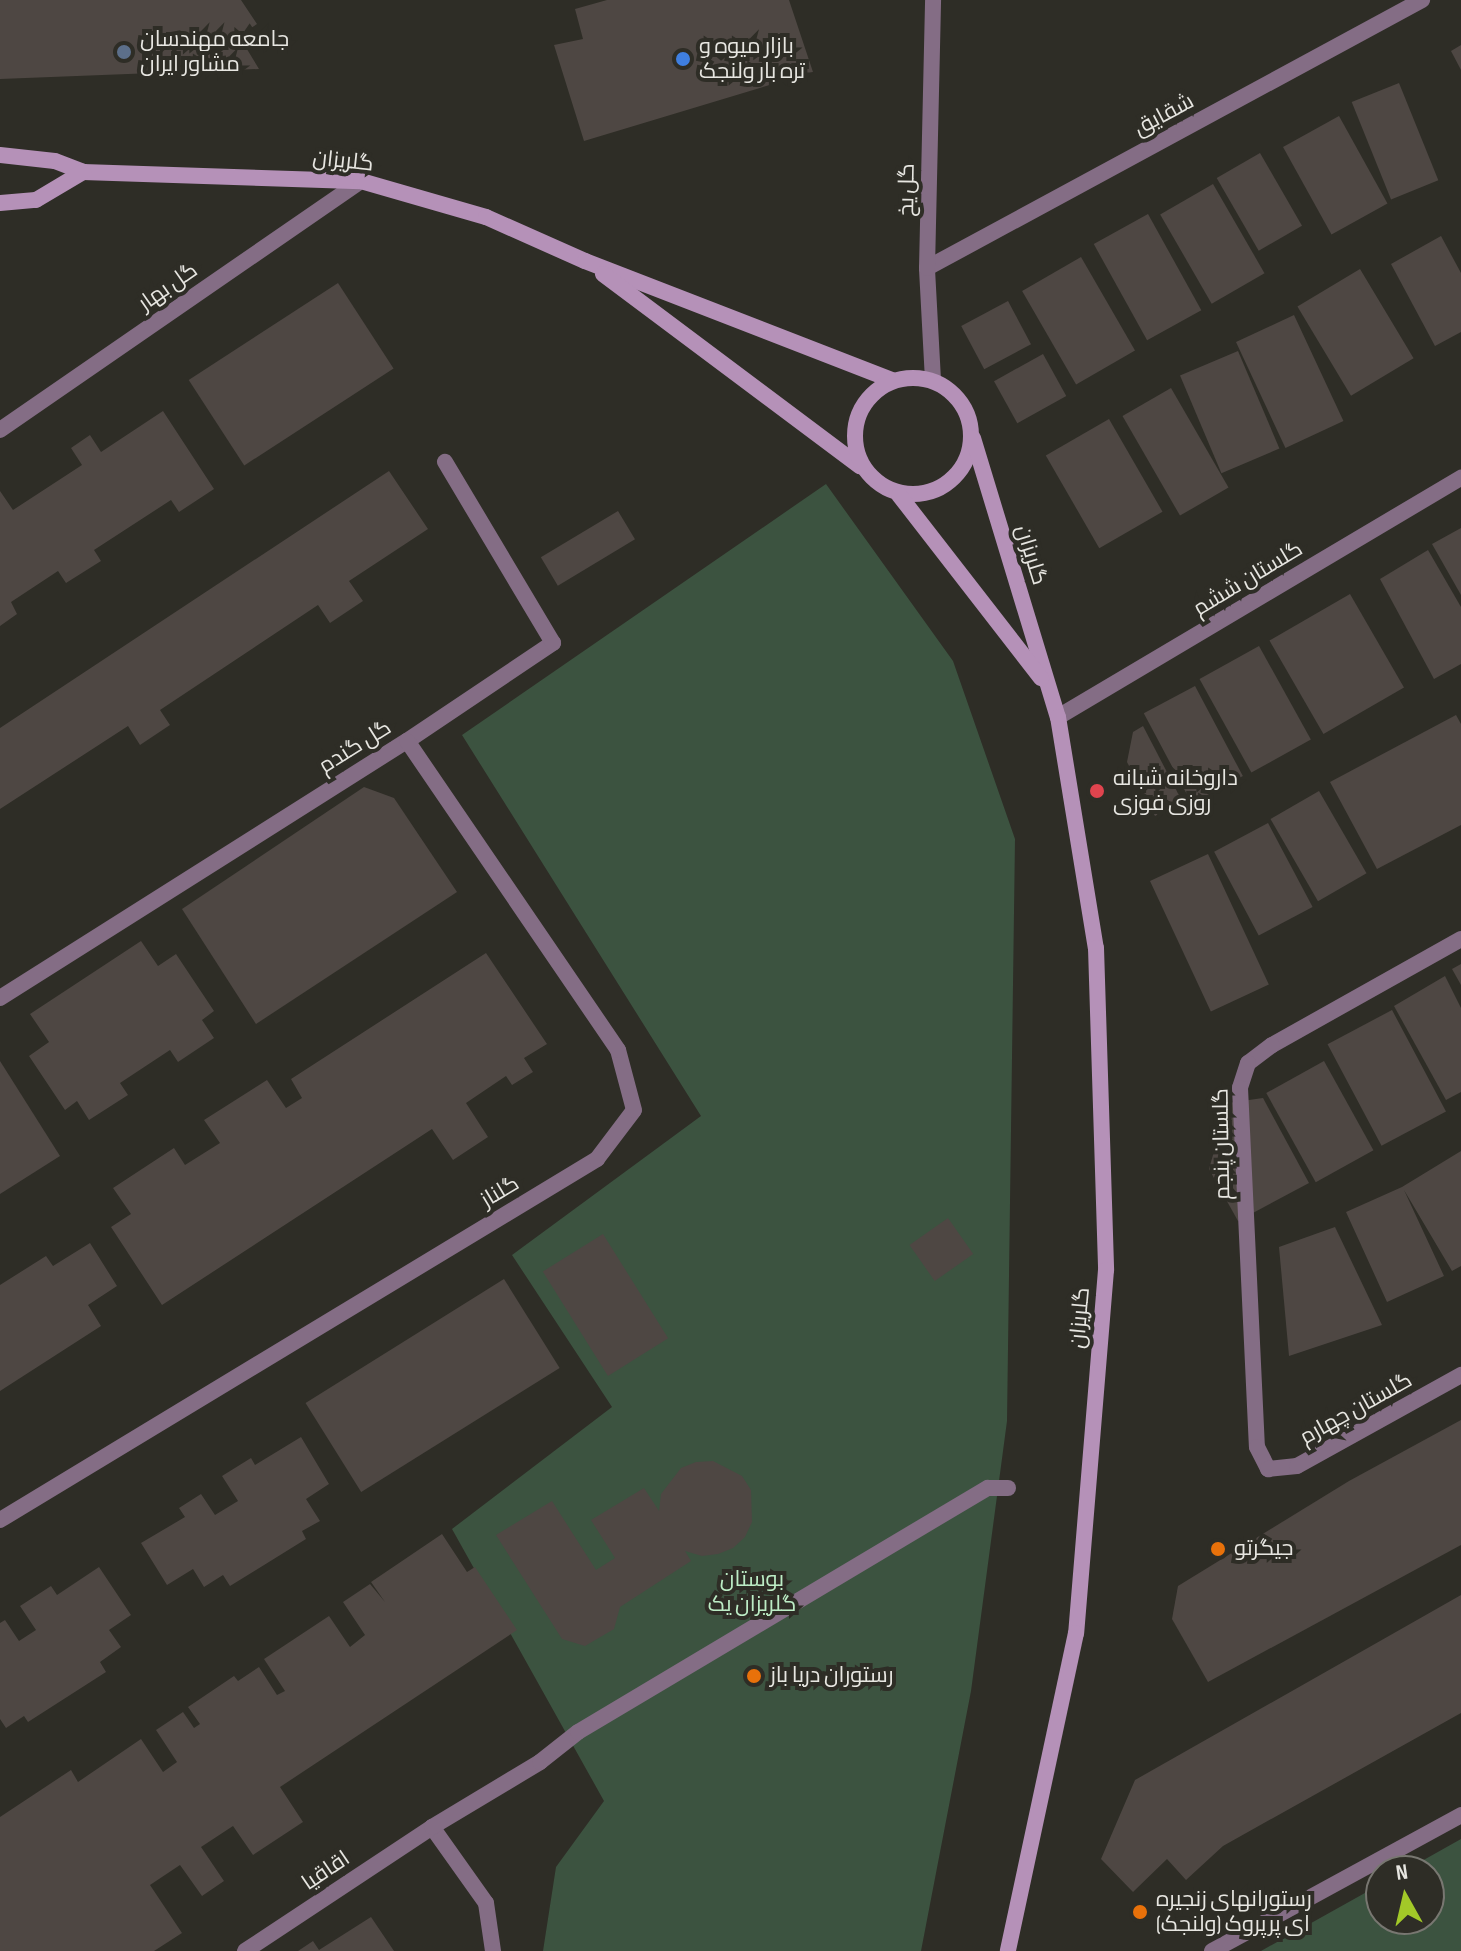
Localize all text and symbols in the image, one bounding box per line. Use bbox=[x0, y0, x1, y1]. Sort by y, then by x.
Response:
place label: جامعه مهندسان مشاور ایران bbox=[140, 26, 289, 78]
place label: بازار میوه و تره بار ولنجک bbox=[699, 33, 805, 84]
marker: جامعه مهندسان مشاور ایران bbox=[115, 43, 133, 61]
marker: بازار میوه و تره بار ولنجک bbox=[674, 50, 692, 68]
street label: شقایق bbox=[1129, 88, 1199, 142]
street label: گلریزان bbox=[311, 145, 375, 177]
street label: گل یخ bbox=[893, 163, 921, 217]
street label: گل بهار bbox=[133, 257, 203, 317]
street label: گلریزان bbox=[1009, 522, 1053, 588]
street label: گلستان ششم bbox=[1188, 536, 1308, 622]
street label: گل گندم bbox=[314, 714, 396, 780]
place label: داروخانه شبانه روزی فوزی bbox=[1113, 765, 1238, 816]
marker: داروخانه شبانه روزی فوزی bbox=[1088, 782, 1106, 800]
street label: گلستان پنجم bbox=[1208, 1088, 1236, 1200]
street label: گلناز bbox=[476, 1170, 524, 1214]
street label: گلریزان bbox=[1064, 1286, 1096, 1350]
street label: گلستان چهارم bbox=[1295, 1367, 1417, 1451]
place label: جیگرتو bbox=[1234, 1536, 1293, 1562]
marker: جیگرتو bbox=[1209, 1540, 1227, 1558]
park label: بوستان گلریزان یک bbox=[708, 1566, 796, 1618]
place label: رستوران دریا باز bbox=[770, 1663, 893, 1689]
marker: رستوران دریا باز bbox=[745, 1667, 763, 1685]
street label: اقاقیا bbox=[297, 1845, 355, 1897]
north arrow bbox=[1365, 1855, 1445, 1935]
text: N bbox=[1394, 1859, 1410, 1887]
place label: رستورانهای زنجیره ای پرپروک (ولنجک) bbox=[1156, 1886, 1312, 1938]
marker: رستورانهای زنجیره ای پرپروک (ولنجک) bbox=[1131, 1903, 1149, 1921]

